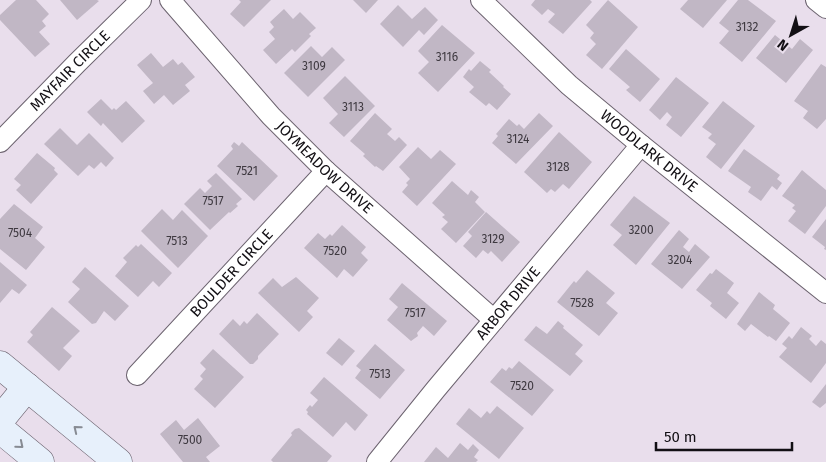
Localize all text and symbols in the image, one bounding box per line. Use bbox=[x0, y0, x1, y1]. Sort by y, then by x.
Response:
north arrow bbox=[766, 10, 816, 60]
house number: 3132 bbox=[736, 20, 758, 34]
street label: MAYFAIR CIRCLE bbox=[26, 27, 114, 115]
text: N bbox=[774, 35, 792, 54]
house number: 3116 bbox=[436, 50, 458, 64]
house number: 3109 bbox=[302, 59, 326, 73]
house number: 3113 bbox=[342, 100, 364, 114]
street label: WOODLARK DRIVE bbox=[597, 106, 701, 196]
street label: JOYMEADOW DRIVE bbox=[272, 117, 377, 217]
house number: 3124 bbox=[507, 132, 530, 146]
house number: 3128 bbox=[546, 160, 570, 174]
house number: 7521 bbox=[236, 164, 258, 178]
house number: 7517 bbox=[202, 194, 224, 208]
house number: 3200 bbox=[628, 223, 654, 237]
street label: BOULDER CIRCLE bbox=[186, 225, 277, 321]
house number: 7504 bbox=[8, 226, 33, 240]
house number: 3129 bbox=[481, 232, 505, 246]
house number: 7513 bbox=[166, 234, 188, 248]
house number: 7520 bbox=[323, 244, 347, 258]
house number: 3204 bbox=[668, 253, 693, 267]
street label: ARBOR DRIVE bbox=[472, 263, 544, 343]
house number: 7528 bbox=[570, 296, 594, 310]
house number: 7517 bbox=[404, 306, 426, 320]
house number: 7513 bbox=[369, 367, 391, 381]
house number: 7520 bbox=[510, 379, 534, 393]
scale bar bbox=[656, 420, 792, 452]
one-way arrow bbox=[74, 425, 83, 434]
text: 50 m bbox=[664, 428, 697, 446]
house number: 7500 bbox=[178, 433, 203, 447]
one-way arrow bbox=[14, 440, 23, 448]

